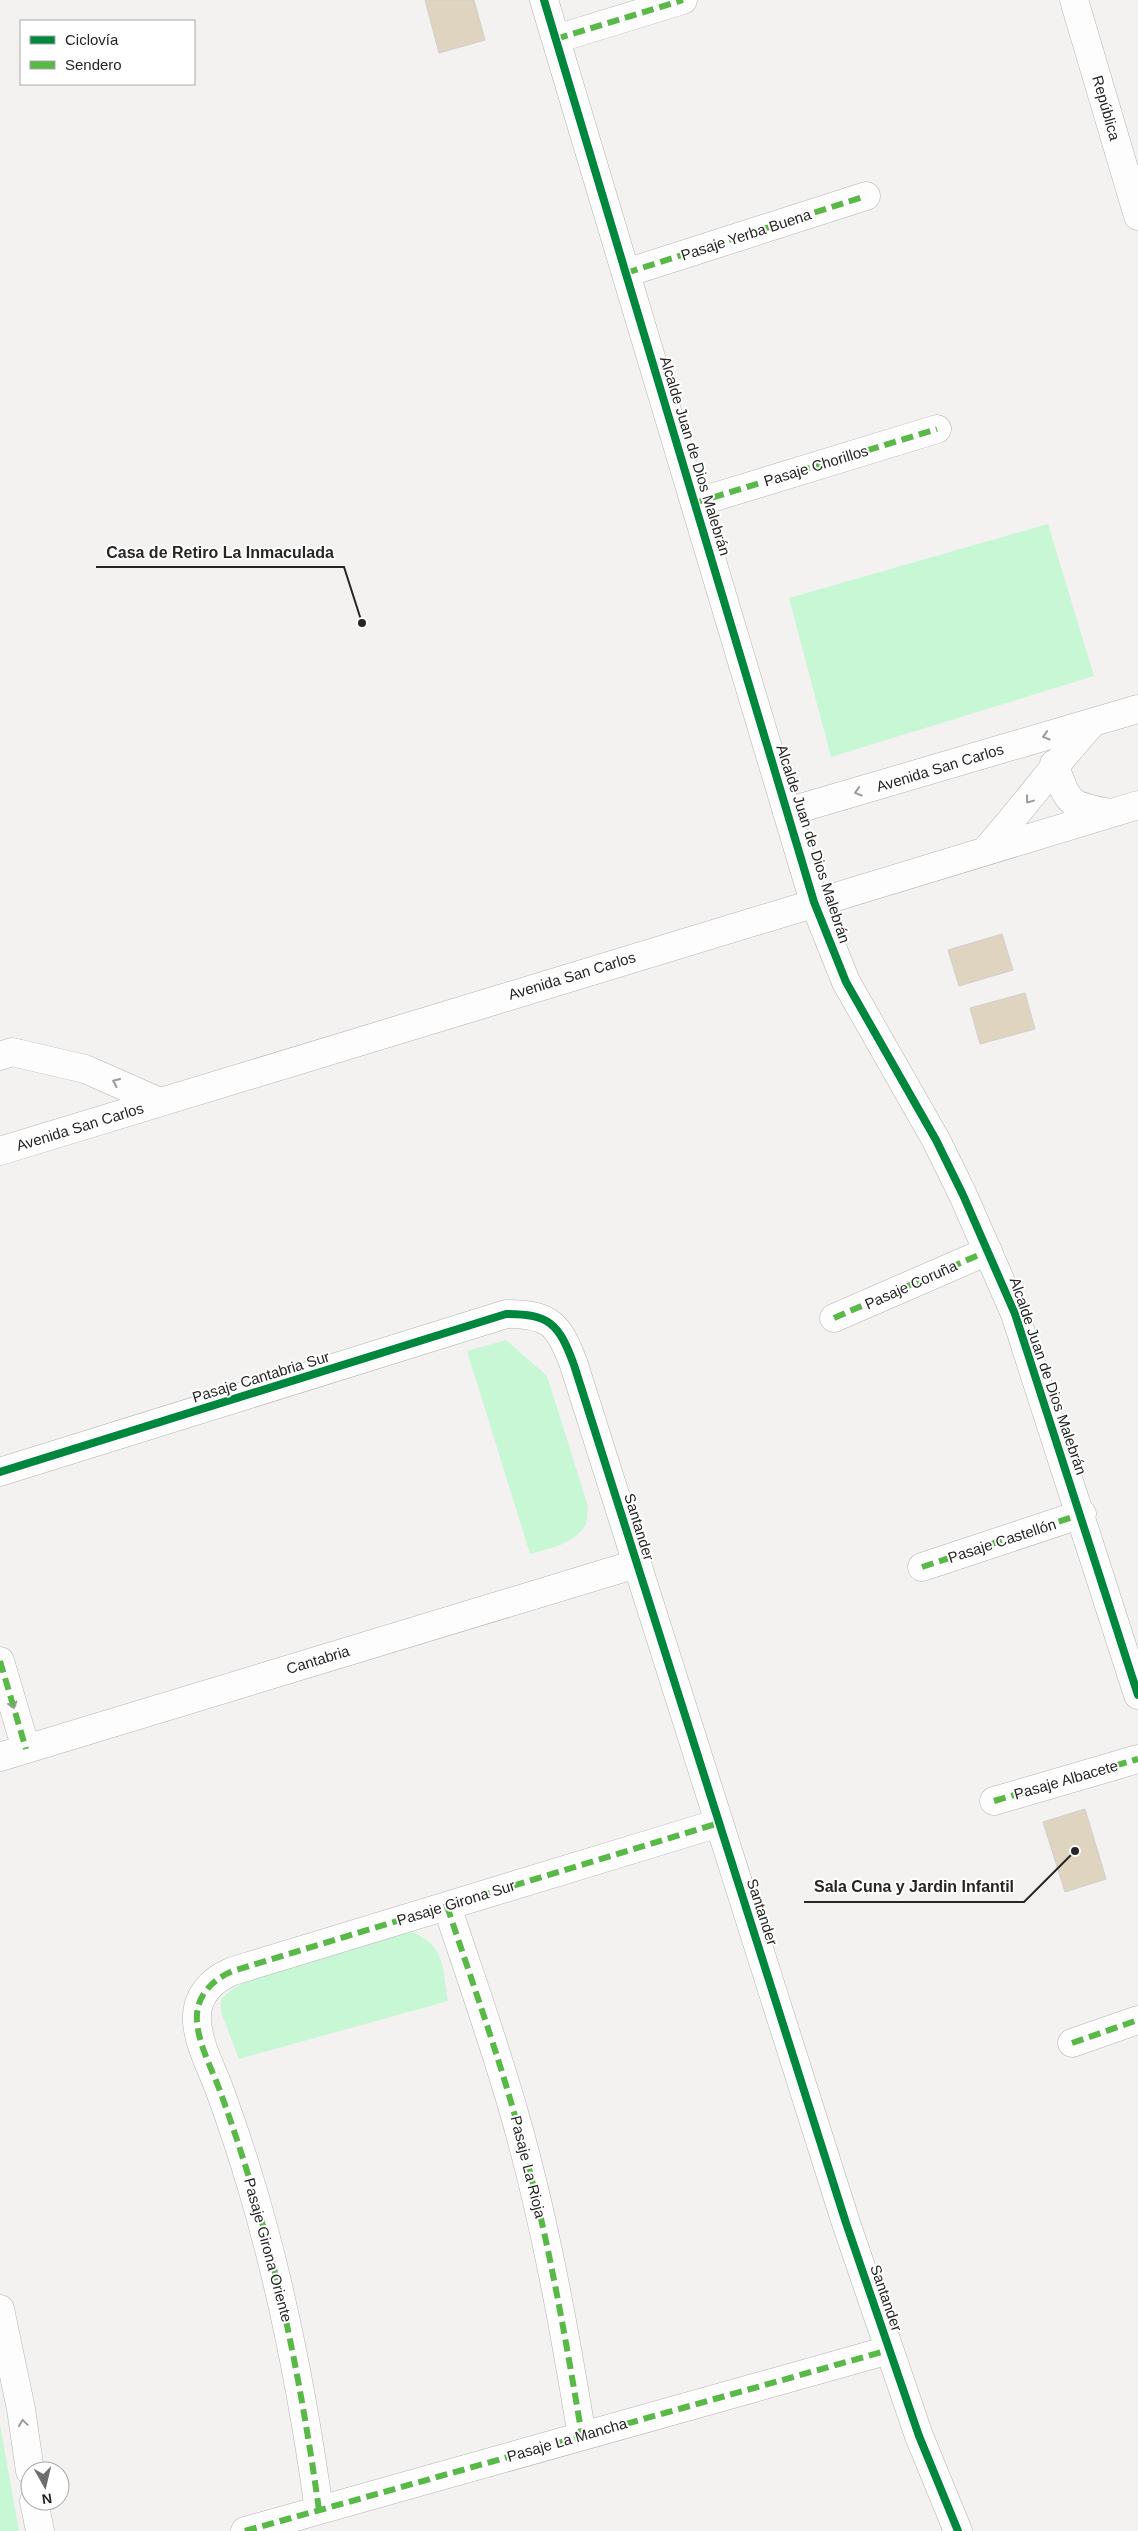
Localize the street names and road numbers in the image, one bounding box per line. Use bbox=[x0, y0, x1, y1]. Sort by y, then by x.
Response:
street label: República bbox=[1089, 73, 1124, 143]
street label: Pasaje Yerba Buena bbox=[679, 205, 814, 264]
street label: Alcalde Juan de Dios Malebrán bbox=[657, 354, 734, 558]
street label: Pasaje Chorillos bbox=[762, 442, 870, 489]
street label: Avenida San Carlos bbox=[874, 740, 1006, 795]
street label: Alcalde Juan de Dios Malebrán bbox=[773, 742, 854, 945]
street label: Avenida San Carlos bbox=[506, 948, 638, 1003]
street label: Avenida San Carlos bbox=[14, 1099, 146, 1154]
street label: Pasaje Coruña bbox=[862, 1256, 960, 1312]
street label: Alcalde Juan de Dios Malebrán bbox=[1007, 1275, 1090, 1477]
street label: Pasaje Cantabria Sur bbox=[190, 1348, 332, 1405]
street label: Santander bbox=[621, 1491, 658, 1562]
street label: Pasaje Castellón bbox=[946, 1515, 1058, 1566]
street label: Cantabria bbox=[284, 1642, 352, 1677]
street label: Pasaje Albacete bbox=[1012, 1757, 1120, 1803]
street label: Pasaje Girona Sur bbox=[395, 1876, 517, 1929]
street label: Santander bbox=[744, 1876, 781, 1947]
street label: Pasaje La Rioja bbox=[508, 2114, 550, 2221]
street label: Pasaje Girona Oriente bbox=[241, 2176, 296, 2324]
street label: Santander bbox=[867, 2262, 906, 2333]
street label: Pasaje La Mancha bbox=[505, 2414, 630, 2465]

